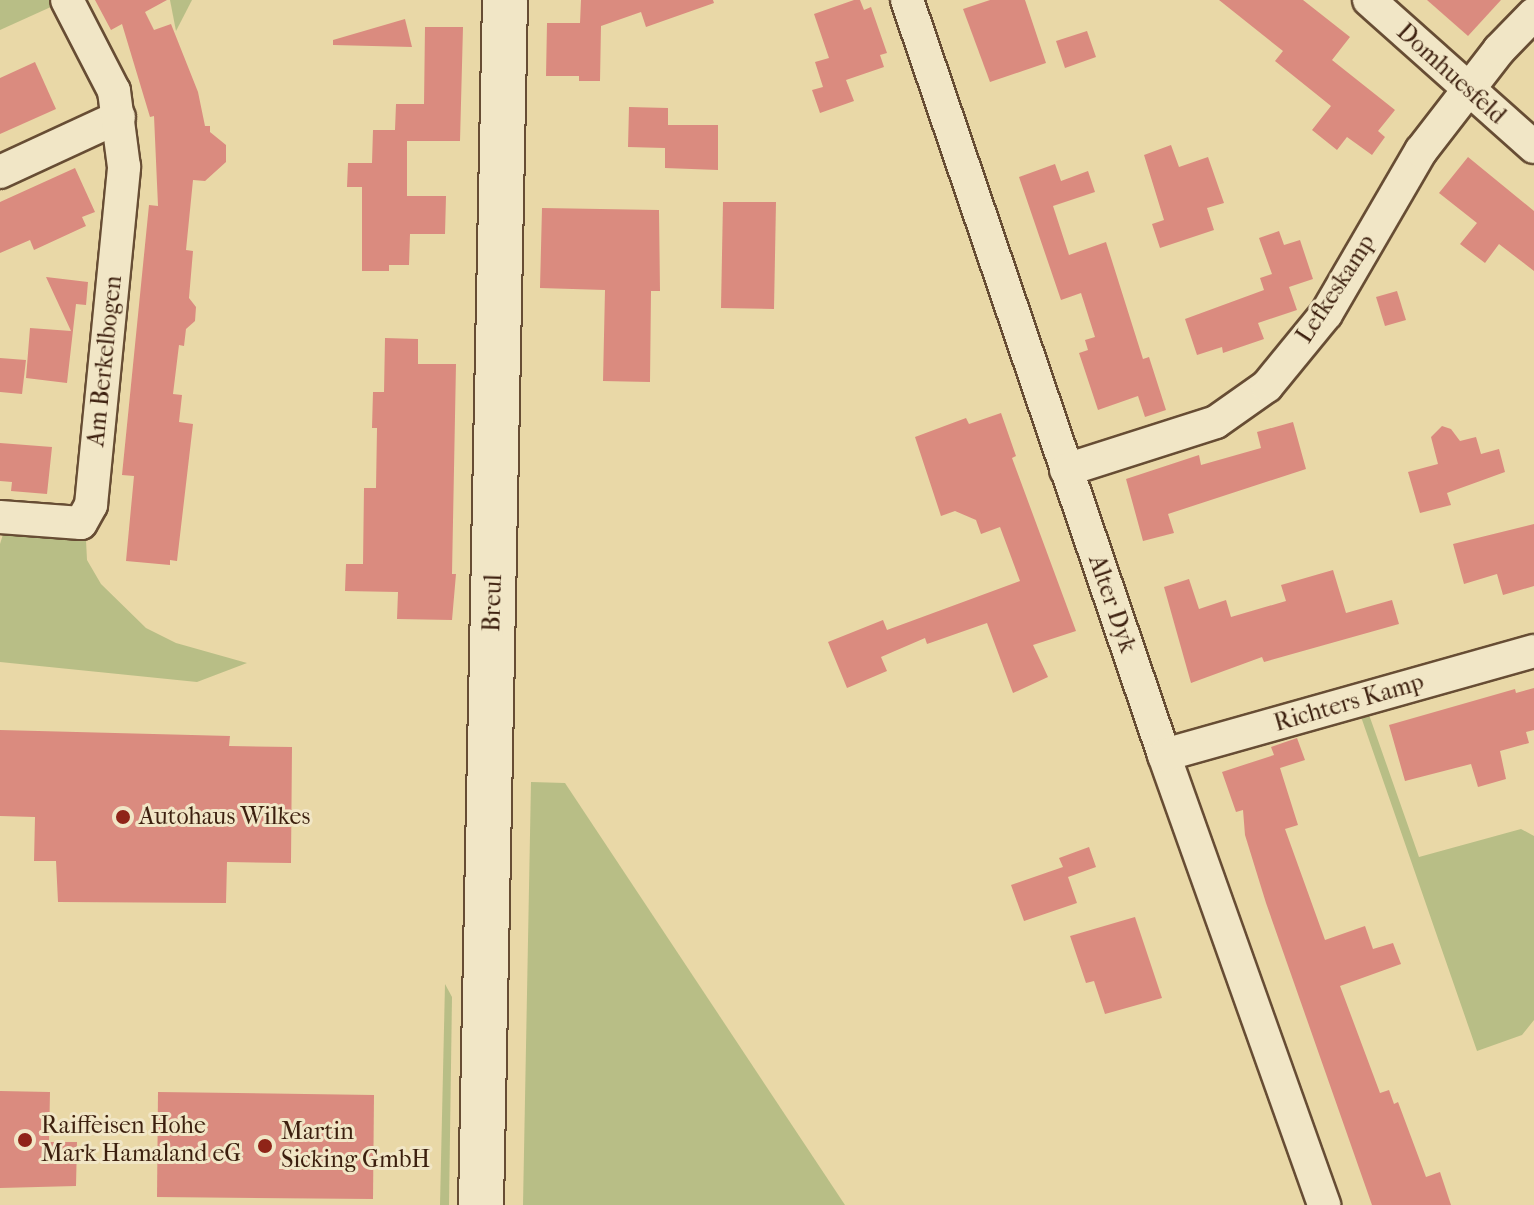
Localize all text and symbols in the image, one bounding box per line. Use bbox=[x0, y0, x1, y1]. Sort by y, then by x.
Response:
street label: Domhuesfeld bbox=[1391, 18, 1511, 130]
street label: Lefkeskamp bbox=[1290, 229, 1382, 349]
street label: Am Berkelbogen bbox=[82, 274, 128, 448]
street label: Alter Dyk bbox=[1082, 552, 1142, 656]
street label: Breul bbox=[478, 574, 508, 632]
street label: Richters Kamp bbox=[1271, 668, 1427, 738]
place label: Autohaus Wilkes bbox=[139, 803, 310, 831]
marker: Autohaus Wilkes bbox=[114, 808, 132, 826]
place label: Raiffeisen Hohe Mark Hamaland eG bbox=[41, 1112, 241, 1168]
place label: Martin Sicking GmbH bbox=[281, 1118, 430, 1174]
marker: Raiffeisen Hohe Mark Hamaland eG bbox=[16, 1131, 34, 1149]
marker: Martin Sicking GmbH bbox=[256, 1137, 274, 1155]

